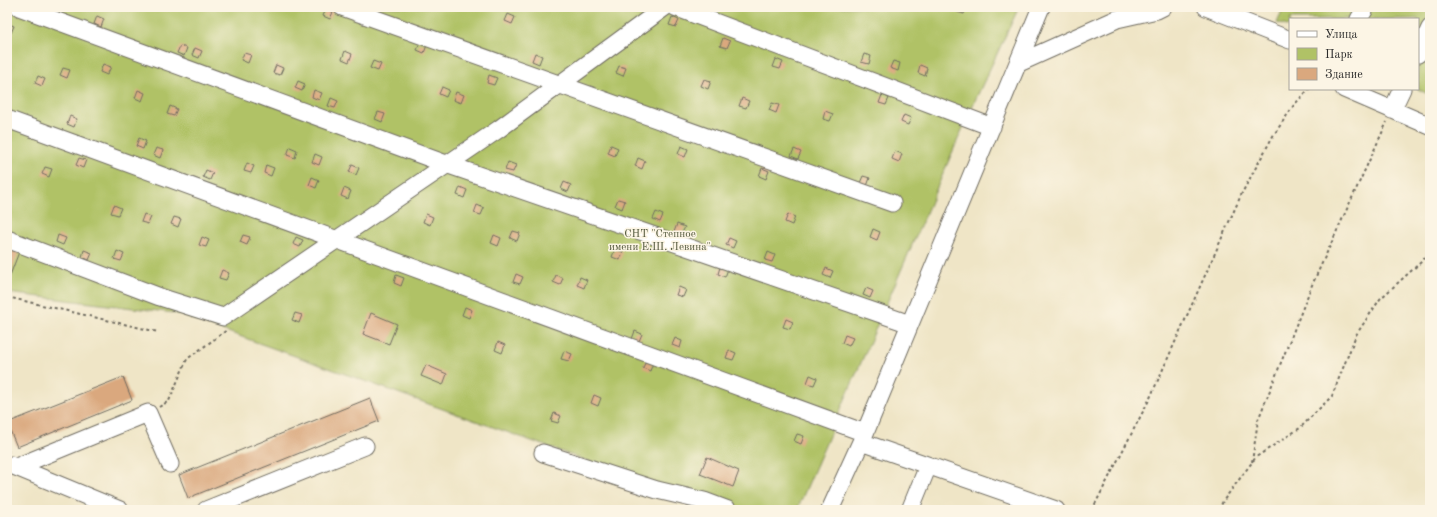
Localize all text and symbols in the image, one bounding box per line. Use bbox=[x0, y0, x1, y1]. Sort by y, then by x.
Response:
legend bbox=[1289, 18, 1419, 90]
text: Улица bbox=[1325, 29, 1358, 41]
text: Парк bbox=[1325, 49, 1353, 61]
text: Здание bbox=[1325, 69, 1363, 81]
park label: СНТ "Степное имени Е.Ш. Левина" bbox=[609, 229, 711, 253]

